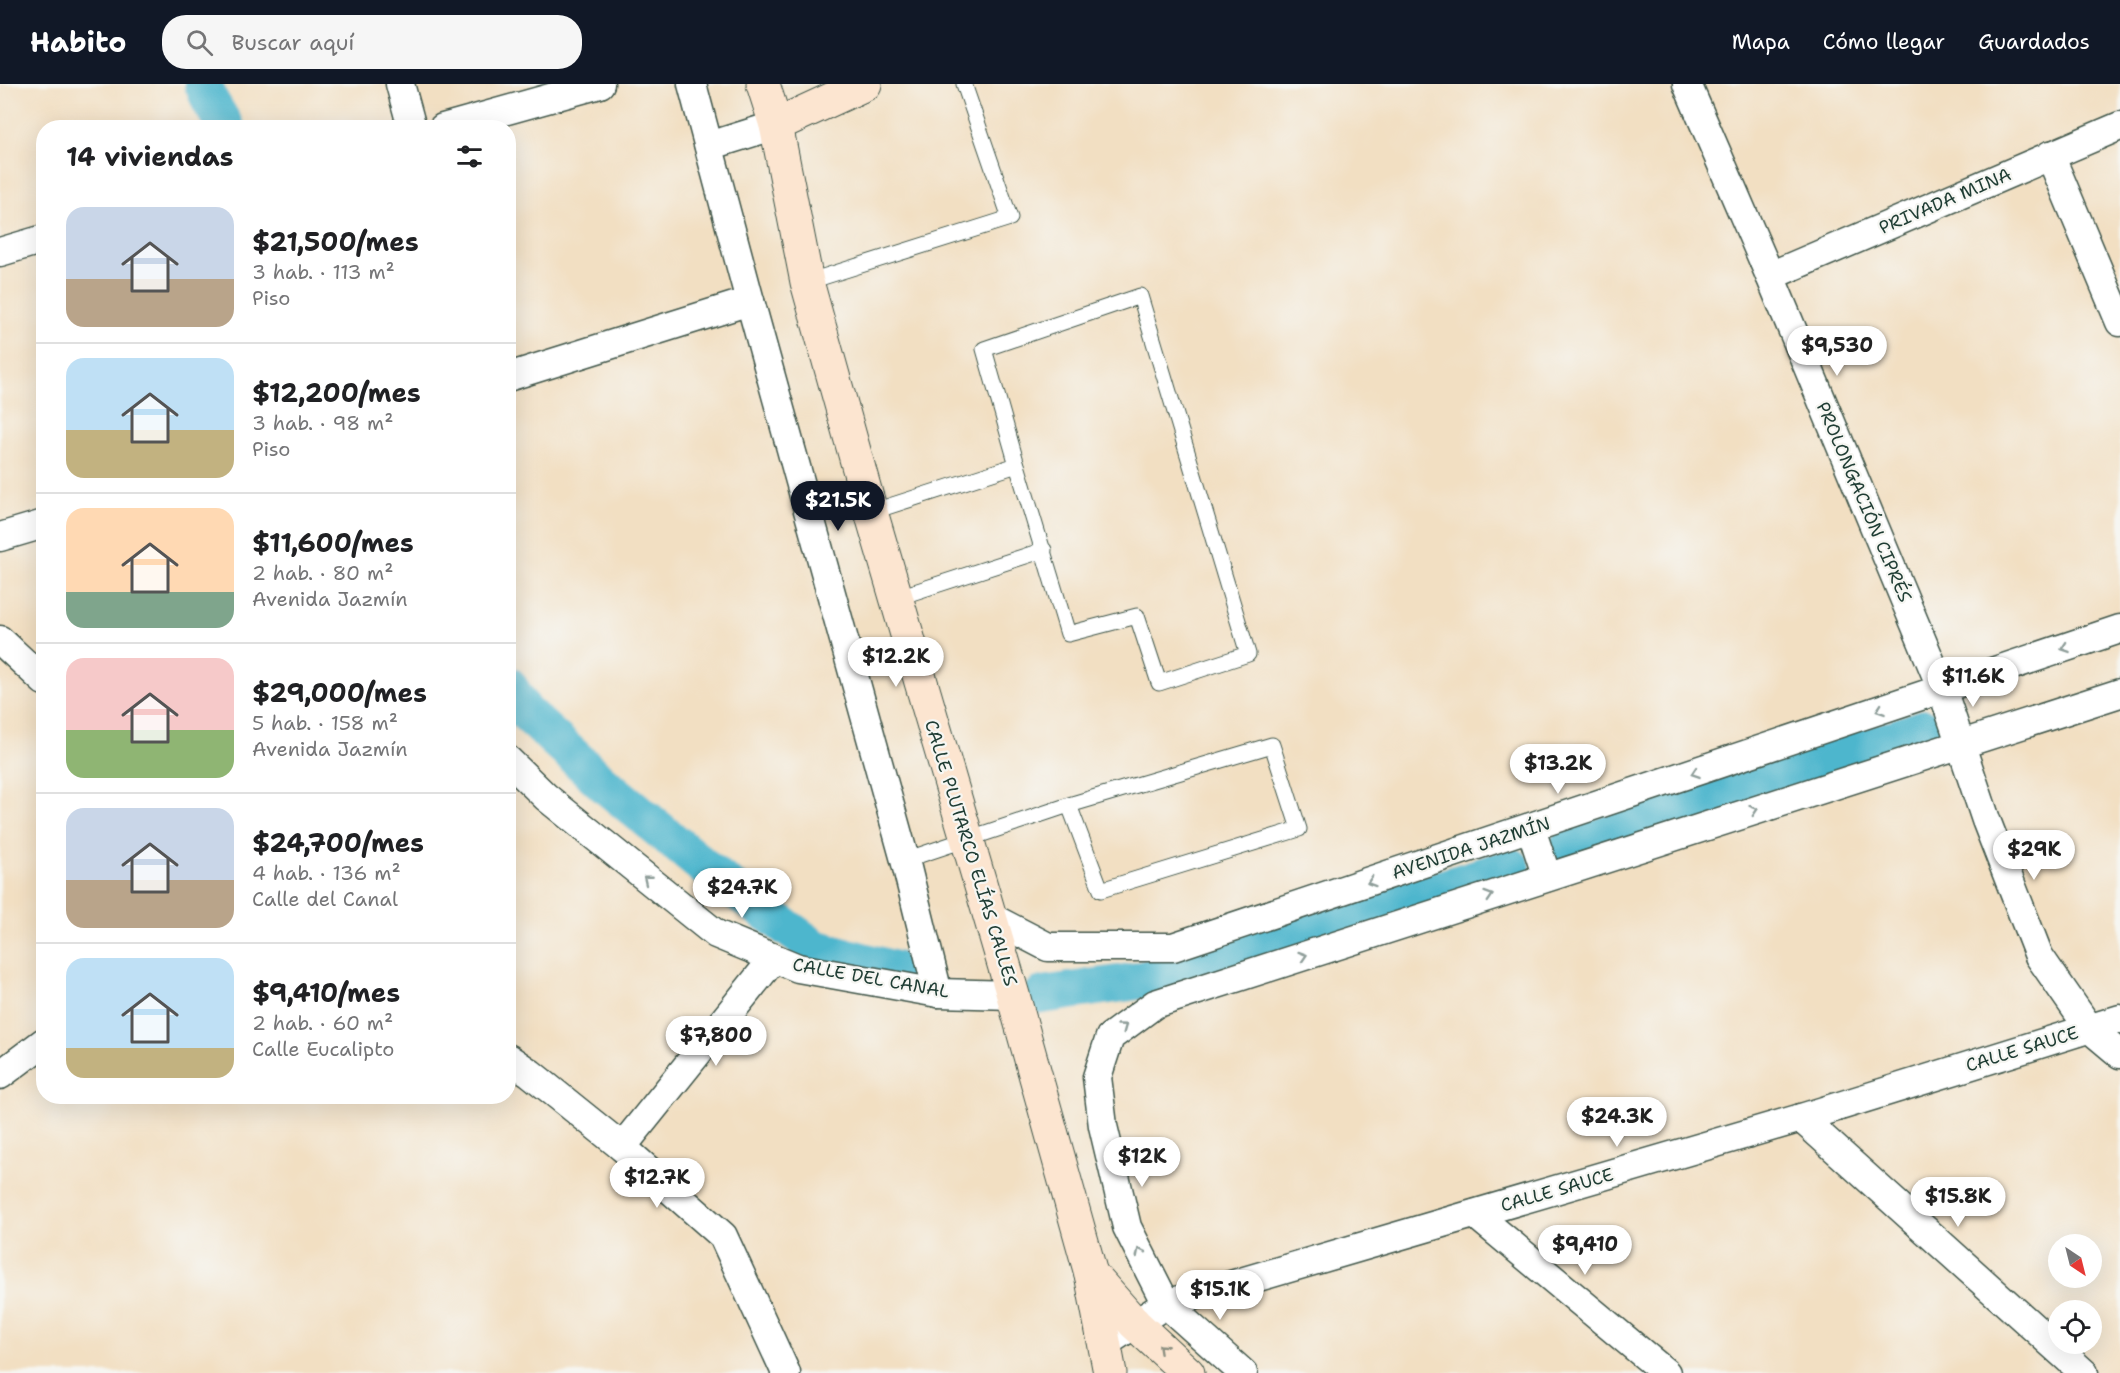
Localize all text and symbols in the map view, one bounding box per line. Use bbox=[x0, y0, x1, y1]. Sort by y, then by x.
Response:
search box bbox=[162, 15, 582, 69]
text: Habito bbox=[30, 23, 126, 61]
icon: search bbox=[183, 26, 216, 59]
text: Buscar aquí bbox=[231, 28, 355, 57]
text: Mapa bbox=[1732, 28, 1790, 56]
text: Cómo llegar bbox=[1823, 28, 1945, 56]
text: Guardados bbox=[1978, 28, 2090, 56]
text: 14 viviendas bbox=[66, 139, 234, 174]
icon: filters bbox=[453, 140, 486, 173]
street label: PRIVADA MINA bbox=[1875, 162, 2015, 240]
text: $21,500/mes bbox=[252, 224, 419, 259]
icon: home bbox=[114, 231, 186, 303]
text: 3 hab. · 113 m² bbox=[252, 259, 395, 285]
text: Piso bbox=[252, 285, 290, 311]
pin: $9,530 bbox=[1788, 326, 1886, 377]
text: $9,530 bbox=[1801, 332, 1873, 358]
text: $12,200/mes bbox=[252, 375, 421, 410]
icon: home bbox=[114, 382, 186, 454]
street label: PROLONGACIÓN CIPRÉS bbox=[1811, 398, 1917, 606]
text: 3 hab. · 98 m² bbox=[252, 410, 393, 436]
text: Piso bbox=[252, 436, 290, 462]
pin: $21.5K bbox=[789, 481, 887, 532]
text: $21.5K bbox=[805, 487, 871, 513]
text: $11,600/mes bbox=[252, 525, 414, 560]
icon: home bbox=[114, 532, 186, 604]
text: 2 hab. · 80 m² bbox=[252, 560, 393, 586]
text: Avenida Jazmín bbox=[252, 586, 408, 612]
pin: $12.2K bbox=[847, 637, 945, 688]
one-way arrow bbox=[2060, 641, 2071, 653]
text: $12.2K bbox=[862, 643, 930, 669]
pin: $11.6K bbox=[1924, 657, 2022, 708]
text: $11.6K bbox=[1942, 663, 2004, 689]
text: $29,000/mes bbox=[252, 675, 427, 710]
icon: home bbox=[114, 682, 186, 754]
one-way arrow bbox=[1875, 703, 1886, 716]
text: 5 hab. · 158 m² bbox=[252, 710, 398, 736]
street label: CALLE PLUTARCO ELÍAS CALLES bbox=[919, 717, 1023, 989]
text: Avenida Jazmín bbox=[252, 736, 408, 762]
pin: $13.2K bbox=[1509, 744, 1607, 795]
text: $13.2K bbox=[1524, 750, 1592, 776]
one-way arrow bbox=[1690, 766, 1701, 778]
one-way arrow bbox=[1748, 805, 1759, 817]
street label: AVENIDA JAZMÍN bbox=[1389, 811, 1553, 885]
text: $24,700/mes bbox=[252, 825, 424, 860]
pin: $29K bbox=[1998, 830, 2070, 881]
icon: home bbox=[114, 832, 186, 904]
text: $29K bbox=[2007, 836, 2061, 862]
text: 4 hab. · 136 m² bbox=[252, 860, 401, 886]
pin: $24.7K bbox=[693, 868, 791, 919]
text: $24.7K bbox=[707, 874, 777, 900]
one-way arrow bbox=[1366, 874, 1377, 887]
one-way arrow bbox=[643, 875, 654, 886]
text: Calle del Canal bbox=[252, 886, 398, 912]
one-way arrow bbox=[1483, 891, 1494, 903]
one-way arrow bbox=[1297, 951, 1308, 964]
street label: CALLE DEL CANAL bbox=[791, 952, 951, 1004]
text: $9,410/mes bbox=[252, 975, 400, 1010]
icon: home bbox=[114, 982, 186, 1054]
text: 2 hab. · 60 m² bbox=[252, 1010, 393, 1036]
pin: $7,800 bbox=[667, 1016, 765, 1067]
street label: CALLE SAUCE bbox=[1963, 1020, 2081, 1078]
text: $7,800 bbox=[680, 1022, 752, 1048]
one-way arrow bbox=[1117, 1023, 1128, 1034]
text: Calle Eucalipto bbox=[252, 1036, 394, 1062]
pin: $24.3K bbox=[1568, 1097, 1666, 1148]
text: $24.3K bbox=[1581, 1103, 1653, 1129]
pin: $12K bbox=[1106, 1137, 1178, 1188]
text: $12K bbox=[1117, 1143, 1167, 1169]
pin: $12.7K bbox=[608, 1158, 706, 1209]
street label: CALLE SAUCE bbox=[1498, 1162, 1616, 1218]
text: $12.7K bbox=[624, 1164, 690, 1190]
pin: $15.8K bbox=[1909, 1177, 2007, 1228]
text: $15.8K bbox=[1925, 1183, 1991, 1209]
pin: $9,410 bbox=[1536, 1225, 1634, 1276]
text: $9,410 bbox=[1552, 1231, 1618, 1257]
north arrow bbox=[2048, 1234, 2102, 1288]
map controls bbox=[2048, 1234, 2102, 1354]
one-way arrow bbox=[1135, 1248, 1147, 1259]
pin: $15.1K bbox=[1171, 1270, 1269, 1321]
text: $15.1K bbox=[1190, 1276, 1250, 1302]
button: locate bbox=[2048, 1300, 2102, 1354]
one-way arrow bbox=[1158, 1345, 1169, 1356]

